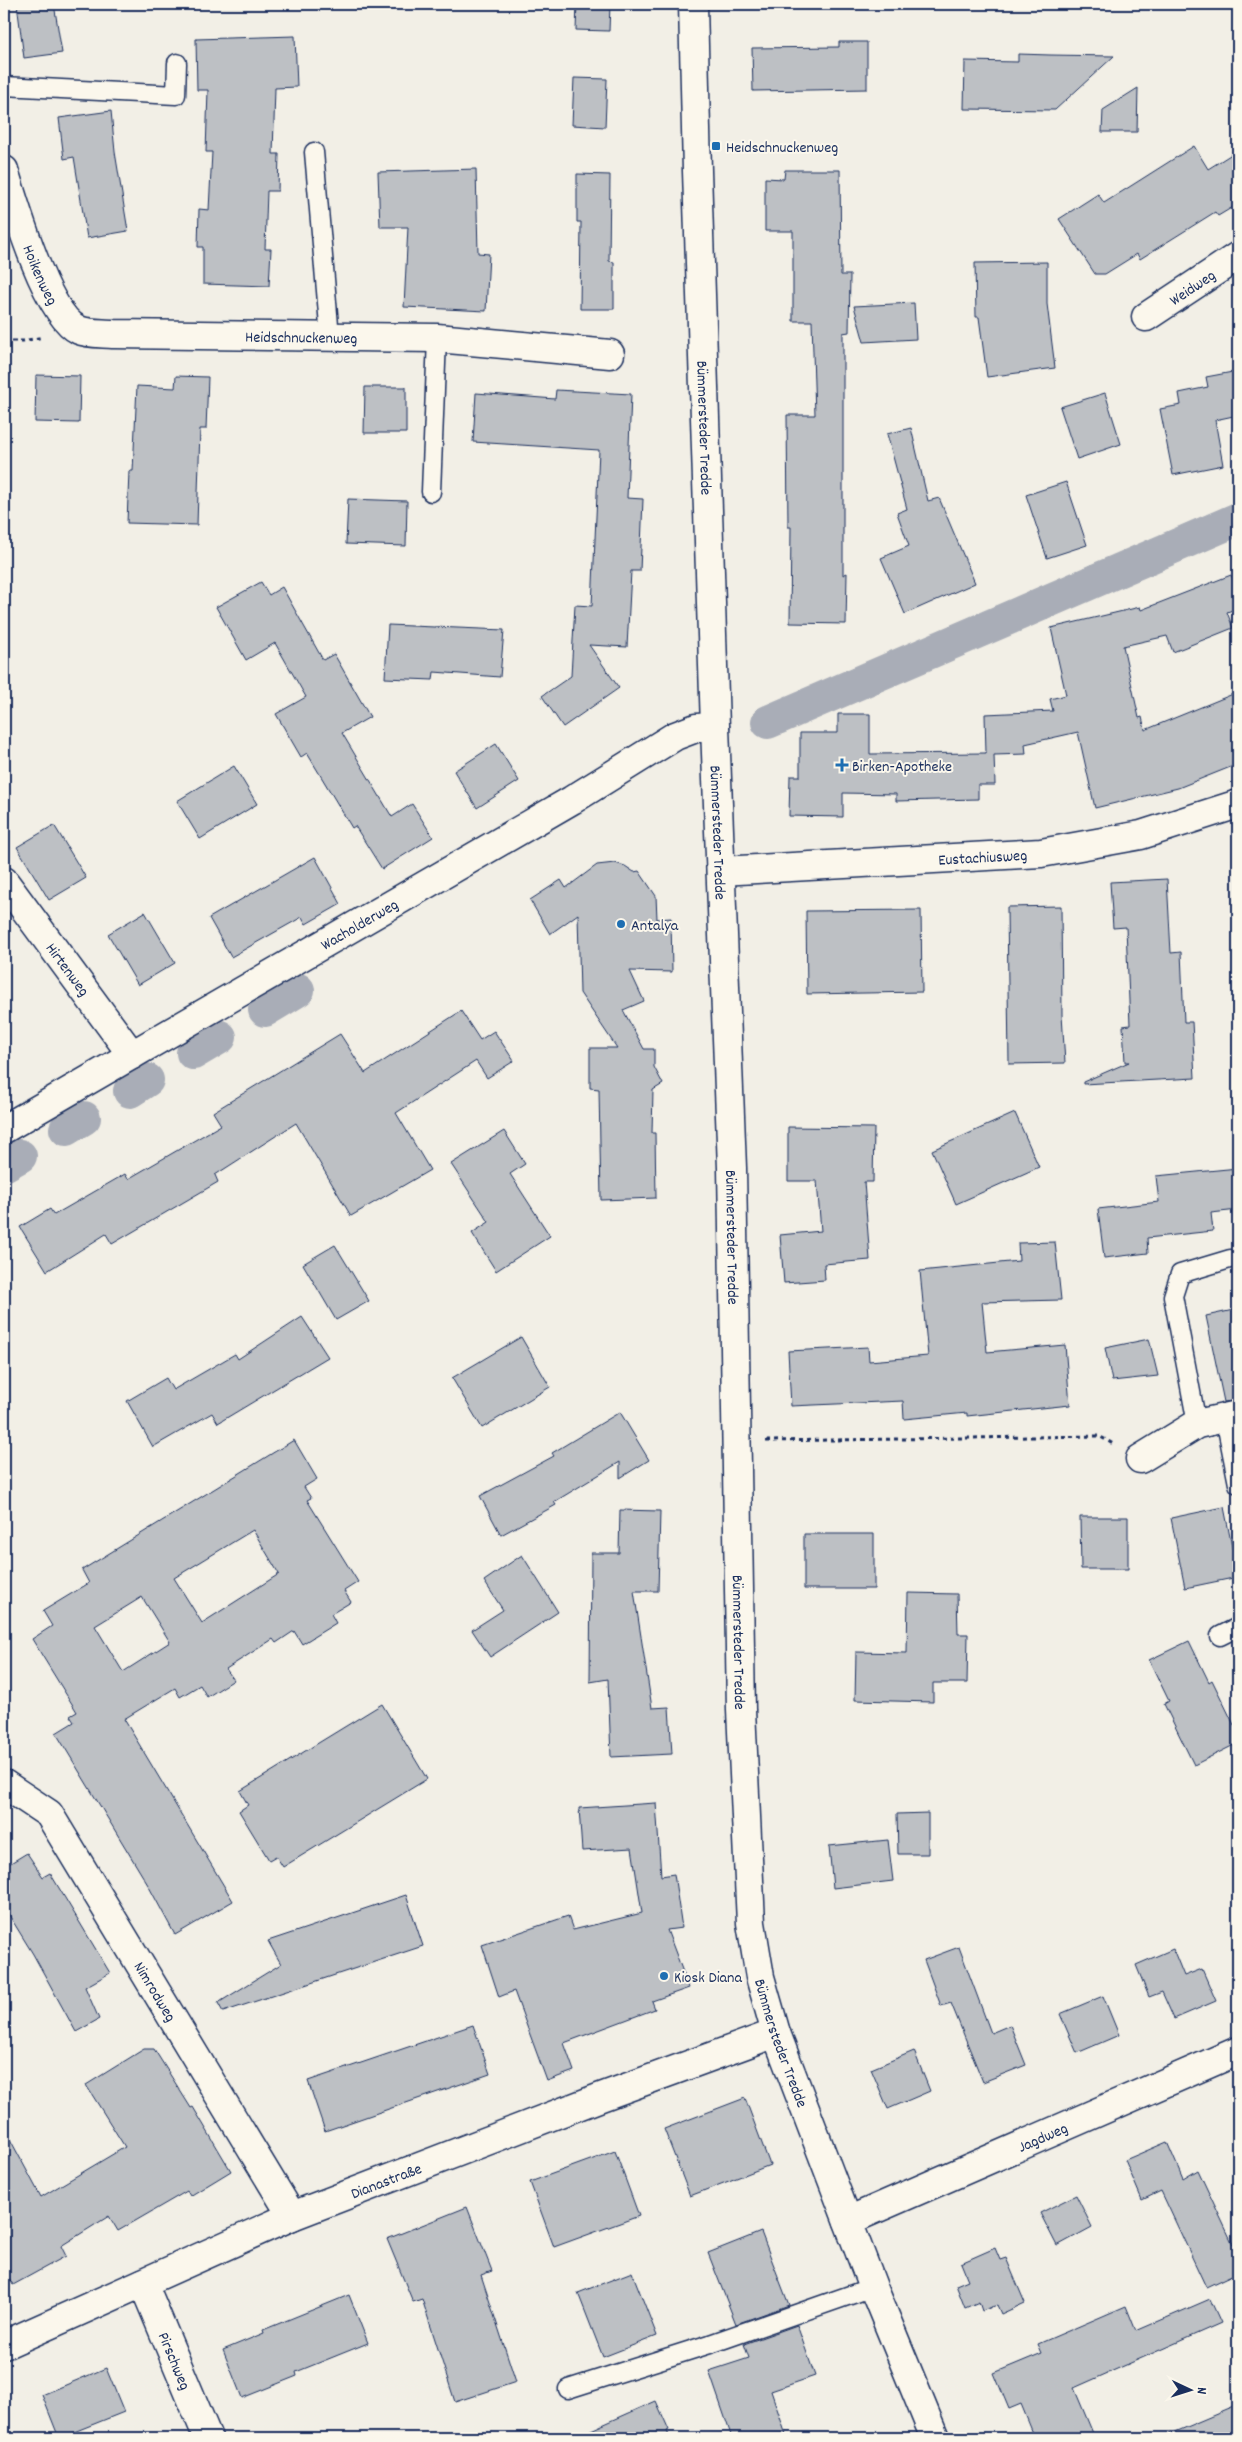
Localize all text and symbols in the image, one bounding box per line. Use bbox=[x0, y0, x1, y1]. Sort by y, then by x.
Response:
place label: Heidschnuckenweg bbox=[726, 137, 838, 160]
marker: Heidschnuckenweg bbox=[710, 140, 722, 152]
street label: Hoikenweg bbox=[16, 242, 63, 310]
street label: Weidweg bbox=[1166, 265, 1221, 312]
street label: Heidschnuckenweg bbox=[245, 327, 357, 351]
street label: Bümmersteder Tredde bbox=[689, 360, 716, 496]
place label: Birken-Apotheke bbox=[852, 756, 952, 779]
marker: Birken-Apotheke bbox=[836, 759, 848, 771]
street label: Bümmersteder Tredde bbox=[702, 765, 731, 900]
street label: Eustachiusweg bbox=[938, 845, 1028, 873]
street label: Wacholderweg bbox=[317, 894, 403, 957]
place label: Antalya bbox=[631, 915, 679, 938]
marker: Antalya bbox=[615, 918, 627, 930]
street label: Hirtenweg bbox=[39, 939, 94, 1002]
street label: Bümmersteder Tredde bbox=[718, 1170, 743, 1305]
street label: Bümmersteder Tredde bbox=[725, 1575, 750, 1710]
street label: Nimrodweg bbox=[127, 1958, 181, 2027]
place label: Kiosk Diana bbox=[674, 1967, 742, 1990]
marker: Kiosk Diana bbox=[658, 1970, 670, 1982]
street label: Bümmersteder Tredde bbox=[747, 1976, 812, 2111]
street label: Jagdweg bbox=[1015, 2118, 1072, 2160]
street label: Dianastraße bbox=[348, 2158, 425, 2206]
street label: Pirschweg bbox=[151, 2329, 196, 2394]
north arrow bbox=[1164, 2364, 1214, 2414]
text: N bbox=[1191, 2387, 1211, 2395]

